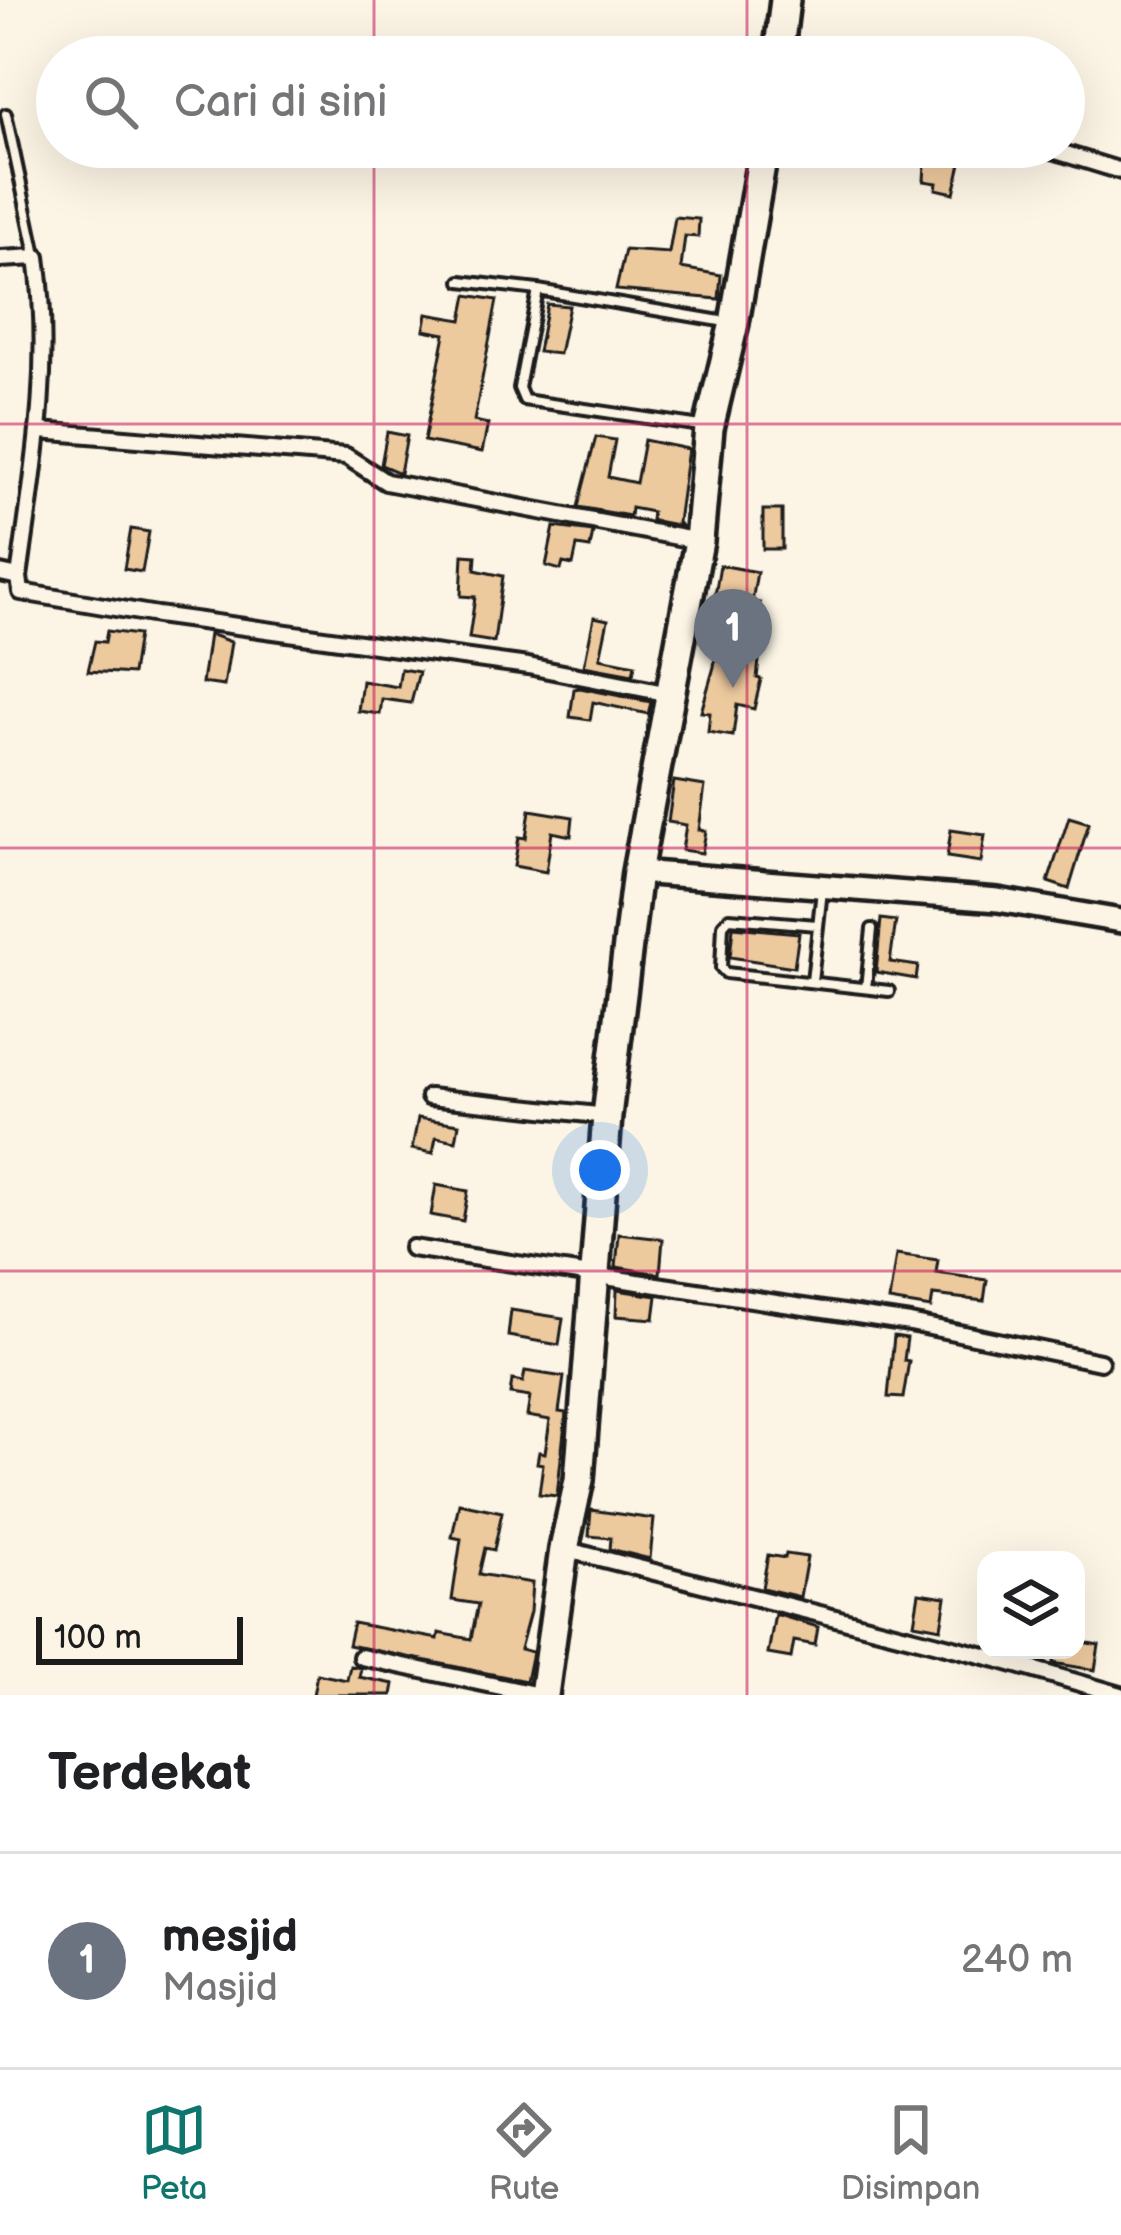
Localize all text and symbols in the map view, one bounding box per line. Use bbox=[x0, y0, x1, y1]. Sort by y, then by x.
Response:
search box bbox=[36, 36, 1085, 168]
icon: search bbox=[78, 69, 144, 135]
text: Cari di sini bbox=[174, 75, 388, 130]
pin: 1 bbox=[694, 589, 772, 688]
your location bbox=[570, 1140, 630, 1200]
map controls bbox=[977, 1551, 1085, 1659]
button: layers bbox=[977, 1551, 1085, 1659]
scale bar bbox=[36, 1611, 243, 1664]
text: 100 m bbox=[54, 1618, 142, 1658]
text: Terdekat bbox=[48, 1743, 251, 1804]
text: mesjid bbox=[162, 1910, 298, 1965]
text: 1 bbox=[79, 1937, 95, 1984]
text: 240 m bbox=[961, 1937, 1073, 1984]
text: Masjid bbox=[162, 1965, 278, 2012]
tab: Peta bbox=[141, 2097, 208, 2209]
tab: Rute bbox=[489, 2097, 559, 2209]
tab: Disimpan bbox=[841, 2097, 980, 2209]

